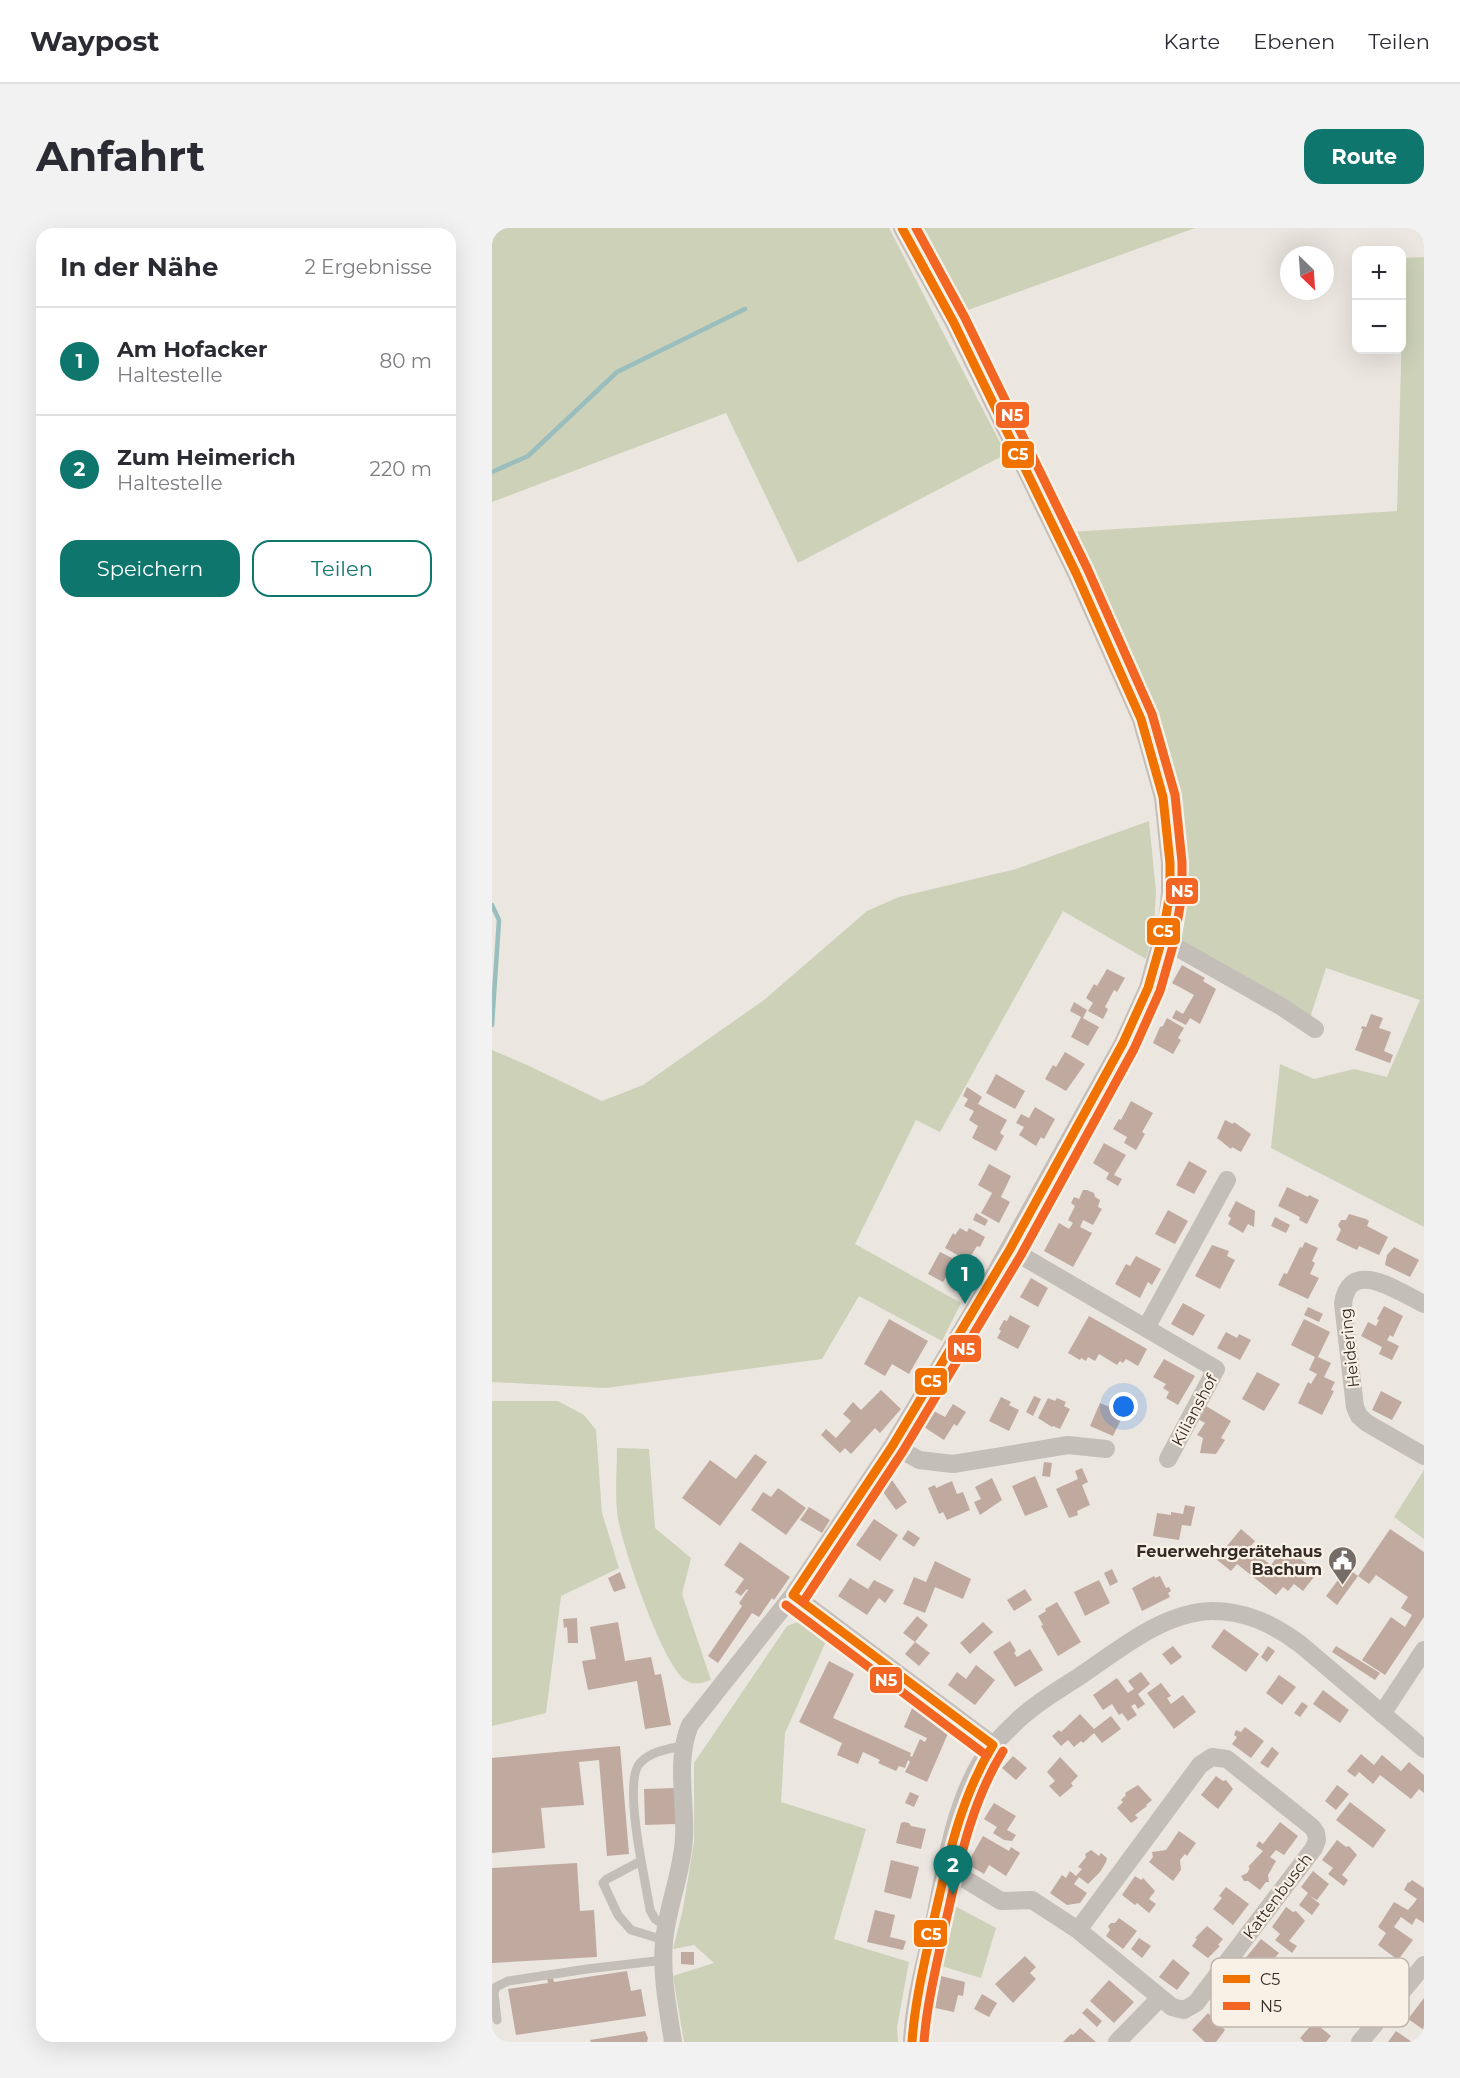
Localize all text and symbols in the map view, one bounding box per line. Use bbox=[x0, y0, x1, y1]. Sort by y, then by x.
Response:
text: Waypost bbox=[30, 24, 160, 58]
text: Karte bbox=[1164, 29, 1220, 54]
text: Ebenen bbox=[1253, 29, 1335, 54]
text: Teilen bbox=[1368, 29, 1430, 54]
button: Route bbox=[1304, 129, 1424, 184]
text: Anfahrt bbox=[36, 130, 205, 182]
north arrow bbox=[1280, 246, 1334, 300]
map controls bbox=[1352, 246, 1406, 354]
button: + bbox=[1352, 246, 1406, 300]
text: In der Nähe bbox=[60, 251, 218, 283]
text: 2 Ergebnisse bbox=[304, 255, 432, 279]
button: − bbox=[1352, 300, 1406, 354]
text: Am Hofacker bbox=[117, 336, 267, 363]
text: 1 bbox=[76, 349, 83, 373]
text: 80 m bbox=[380, 349, 432, 373]
text: Haltestelle bbox=[117, 363, 223, 387]
line badge: N5 bbox=[995, 401, 1030, 429]
text: N5 bbox=[1001, 406, 1024, 425]
line badge: C5 bbox=[1001, 440, 1035, 469]
text: Zum Heimerich bbox=[117, 444, 296, 471]
text: C5 bbox=[1008, 445, 1029, 464]
text: 2 bbox=[74, 457, 85, 481]
text: 220 m bbox=[370, 457, 432, 481]
text: Haltestelle bbox=[117, 471, 223, 495]
button: Speichern bbox=[60, 540, 240, 597]
button: Teilen bbox=[252, 540, 432, 597]
line badge: N5 bbox=[1165, 877, 1199, 905]
text: N5 bbox=[1171, 882, 1194, 901]
line badge: C5 bbox=[1146, 917, 1181, 946]
text: C5 bbox=[1153, 922, 1174, 941]
pin: 1 bbox=[946, 1254, 984, 1304]
street label: Heidering bbox=[1336, 1307, 1363, 1389]
line badge: N5 bbox=[947, 1334, 982, 1363]
text: N5 bbox=[953, 1340, 976, 1359]
line badge: C5 bbox=[914, 1367, 948, 1396]
street label: Kilianshof bbox=[1168, 1371, 1222, 1449]
text: C5 bbox=[921, 1372, 942, 1391]
your location bbox=[1109, 1392, 1138, 1421]
place label: Feuerwehrgerätehaus Bachum bbox=[1136, 1542, 1322, 1579]
public building icon: Feuerwehrgerätehaus Bachum bbox=[1327, 1544, 1359, 1586]
line badge: N5 bbox=[869, 1666, 903, 1694]
text: N5 bbox=[875, 1671, 898, 1690]
pin: 2 bbox=[934, 1846, 972, 1895]
street label: Kattenbusch bbox=[1239, 1850, 1316, 1943]
line badge: C5 bbox=[913, 1919, 948, 1948]
text: C5 bbox=[921, 1925, 942, 1944]
legend bbox=[1211, 1958, 1409, 2027]
text: C5 bbox=[1260, 1970, 1280, 1989]
text: N5 bbox=[1260, 1997, 1282, 2016]

